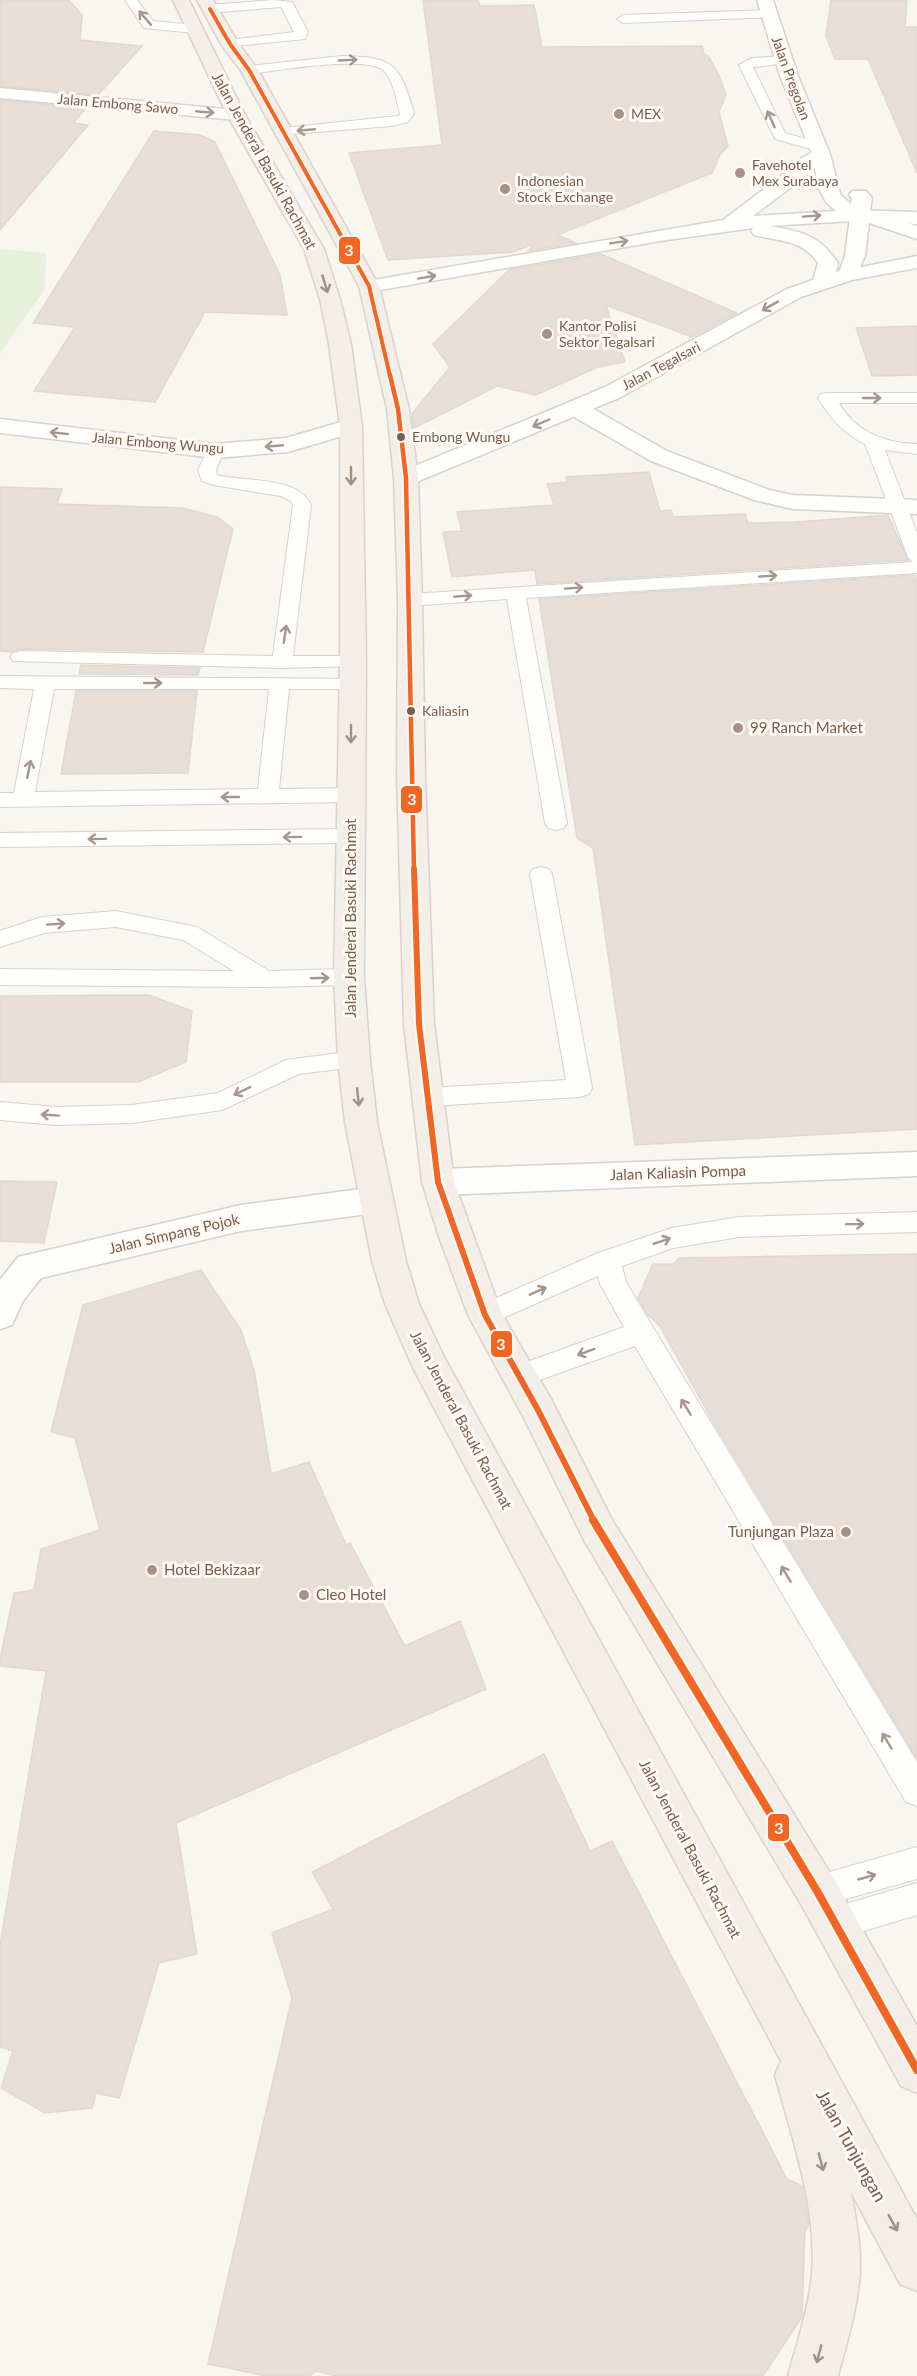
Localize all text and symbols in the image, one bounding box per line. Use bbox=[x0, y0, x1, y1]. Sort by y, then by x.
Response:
one-way arrow bbox=[138, 11, 152, 26]
street label: Jalan Pregolan bbox=[768, 34, 814, 122]
one-way arrow bbox=[338, 55, 358, 66]
street label: Jalan Jenderal Basuki Rachmat bbox=[209, 69, 321, 253]
street label: Jalan Embong Sawo bbox=[57, 90, 179, 117]
place label: MEX bbox=[631, 105, 661, 122]
one-way arrow bbox=[194, 107, 214, 118]
marker: MEX bbox=[612, 107, 626, 121]
one-way arrow bbox=[764, 111, 776, 129]
one-way arrow bbox=[297, 125, 317, 136]
place label: Favehotel Mex Surabaya bbox=[752, 156, 839, 189]
marker: Favehotel Mex Surabaya bbox=[733, 166, 747, 180]
place label: Indonesian Stock Exchange bbox=[517, 172, 613, 205]
marker: Indonesian Stock Exchange bbox=[498, 182, 512, 196]
one-way arrow bbox=[802, 210, 822, 221]
line badge: 3 bbox=[338, 236, 361, 265]
one-way arrow bbox=[609, 236, 628, 247]
text: 3 bbox=[344, 240, 354, 259]
one-way arrow bbox=[417, 271, 436, 282]
one-way arrow bbox=[320, 274, 331, 293]
one-way arrow bbox=[762, 301, 780, 312]
place label: Kantor Polisi Sektor Tegalsari bbox=[559, 317, 655, 350]
marker: Kantor Polisi Sektor Tegalsari bbox=[540, 327, 554, 341]
street label: Jalan Tegalsari bbox=[618, 338, 703, 393]
one-way arrow bbox=[861, 392, 881, 404]
one-way arrow bbox=[532, 418, 550, 429]
one-way arrow bbox=[50, 427, 70, 438]
street label: Jalan Embong Wungu bbox=[91, 428, 225, 457]
place label: Embong Wungu bbox=[412, 428, 510, 445]
marker: Embong Wungu bbox=[395, 431, 407, 443]
one-way arrow bbox=[264, 441, 284, 452]
one-way arrow bbox=[345, 466, 357, 486]
one-way arrow bbox=[758, 570, 778, 581]
one-way arrow bbox=[563, 583, 583, 594]
one-way arrow bbox=[452, 590, 472, 601]
one-way arrow bbox=[280, 625, 291, 645]
one-way arrow bbox=[143, 677, 163, 689]
place label: Kaliasin bbox=[422, 702, 469, 719]
marker: Kaliasin bbox=[405, 705, 417, 717]
place label: 99 Ranch Market bbox=[750, 718, 863, 736]
marker: 99 Ranch Market bbox=[731, 721, 745, 735]
one-way arrow bbox=[345, 724, 357, 744]
one-way arrow bbox=[24, 759, 35, 779]
line badge: 3 bbox=[400, 785, 423, 814]
text: 3 bbox=[407, 789, 417, 808]
one-way arrow bbox=[220, 791, 240, 803]
street label: Jalan Jenderal Basuki Rachmat bbox=[341, 818, 359, 1018]
one-way arrow bbox=[282, 831, 302, 843]
one-way arrow bbox=[87, 833, 107, 845]
one-way arrow bbox=[46, 918, 66, 929]
one-way arrow bbox=[309, 973, 329, 984]
one-way arrow bbox=[233, 1086, 251, 1098]
one-way arrow bbox=[353, 1086, 364, 1106]
one-way arrow bbox=[41, 1109, 61, 1120]
street label: Jalan Kaliasin Pompa bbox=[610, 1161, 746, 1183]
street label: Jalan Simpang Pojok bbox=[107, 1209, 241, 1257]
one-way arrow bbox=[845, 1218, 865, 1230]
one-way arrow bbox=[652, 1235, 671, 1246]
one-way arrow bbox=[529, 1285, 547, 1296]
street label: Jalan Jenderal Basuki Rachmat bbox=[407, 1327, 517, 1512]
line badge: 3 bbox=[490, 1330, 513, 1358]
text: 3 bbox=[496, 1334, 506, 1353]
one-way arrow bbox=[577, 1347, 596, 1358]
one-way arrow bbox=[680, 1399, 692, 1416]
place label: Tunjungan Plaza bbox=[728, 1522, 834, 1540]
marker: Tunjungan Plaza bbox=[839, 1525, 853, 1539]
place label: Hotel Bekizaar bbox=[164, 1560, 261, 1578]
marker: Hotel Bekizaar bbox=[145, 1563, 159, 1577]
one-way arrow bbox=[780, 1566, 792, 1583]
place label: Cleo Hotel bbox=[316, 1585, 386, 1603]
marker: Cleo Hotel bbox=[297, 1588, 311, 1602]
one-way arrow bbox=[880, 1733, 892, 1750]
street label: Jalan Jenderal Basuki Rachmat bbox=[636, 1756, 746, 1941]
line badge: 3 bbox=[767, 1813, 790, 1842]
text: 3 bbox=[774, 1818, 784, 1837]
one-way arrow bbox=[857, 1871, 876, 1882]
street label: Jalan Tunjungan bbox=[812, 2085, 892, 2206]
one-way arrow bbox=[816, 2152, 827, 2171]
one-way arrow bbox=[887, 2214, 899, 2231]
one-way arrow bbox=[812, 2344, 824, 2363]

